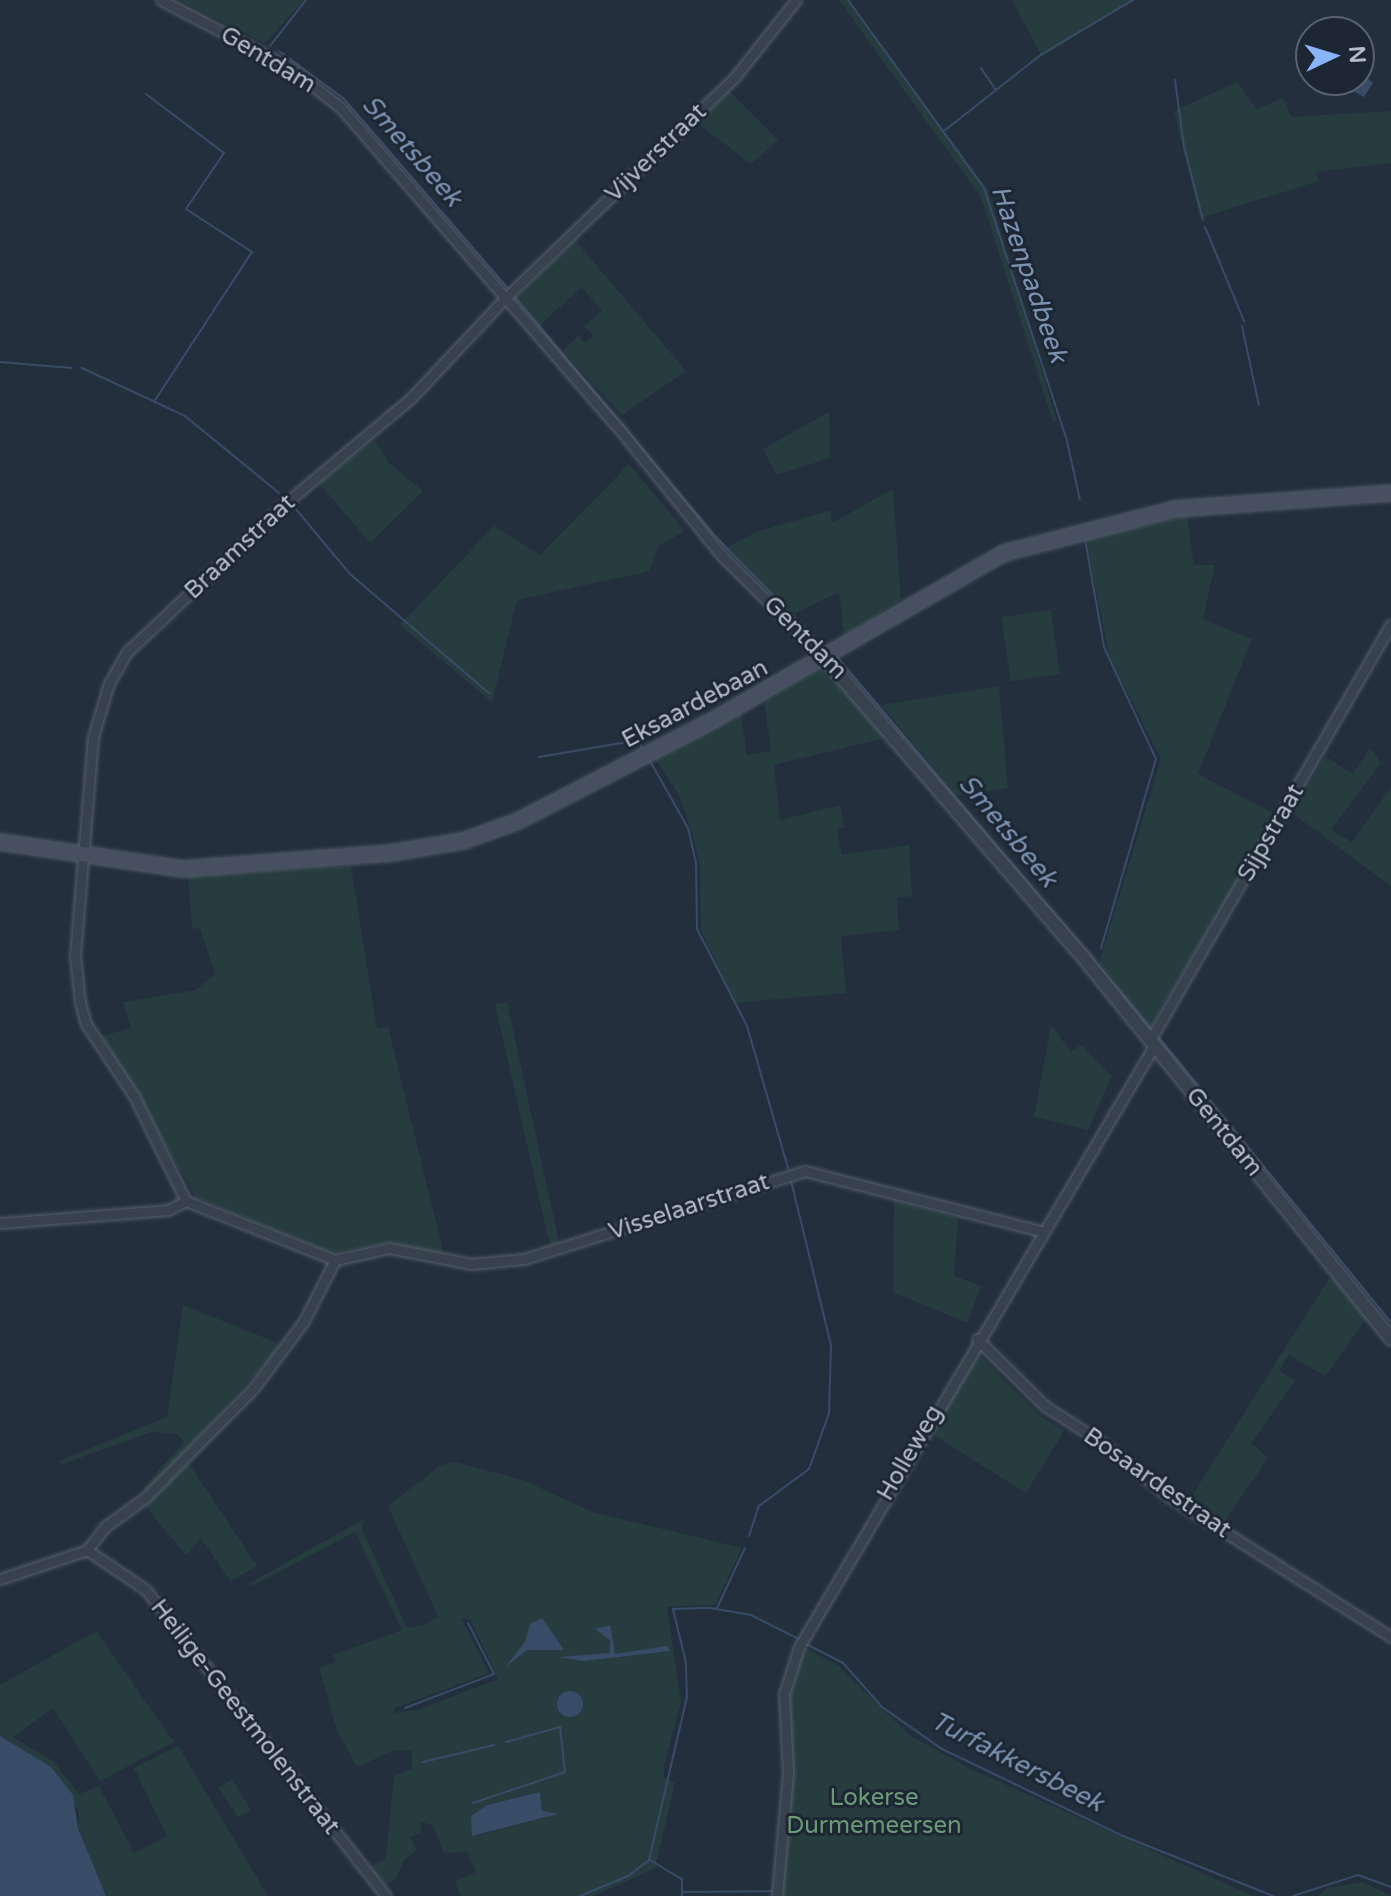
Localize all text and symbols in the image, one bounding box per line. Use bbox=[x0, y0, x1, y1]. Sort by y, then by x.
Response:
north arrow bbox=[1295, 16, 1375, 96]
street label: Gentdam bbox=[215, 20, 321, 100]
text: N bbox=[1343, 45, 1371, 64]
water label: Smetsbeek bbox=[355, 89, 469, 213]
street label: Vijverstraat bbox=[599, 98, 713, 208]
water label: Hazenpadbeek bbox=[984, 181, 1074, 367]
street label: Braamstraat bbox=[179, 489, 301, 605]
street label: Gentdam bbox=[757, 590, 853, 686]
street label: Eksaardebaan bbox=[617, 653, 773, 755]
water label: Smetsbeek bbox=[952, 769, 1064, 893]
street label: Sijpstraat bbox=[1232, 779, 1310, 887]
street label: Gentdam bbox=[1180, 1082, 1268, 1182]
street label: Visselaarstraat bbox=[605, 1168, 773, 1246]
street label: Holleweg bbox=[871, 1400, 949, 1506]
street label: Bosaardestraat bbox=[1078, 1422, 1236, 1544]
street label: Heilige-Geestmolenstraat bbox=[144, 1594, 346, 1840]
water label: Turfakkersbeek bbox=[926, 1705, 1108, 1819]
park label: Lokerse Durmemeersen bbox=[786, 1784, 962, 1840]

